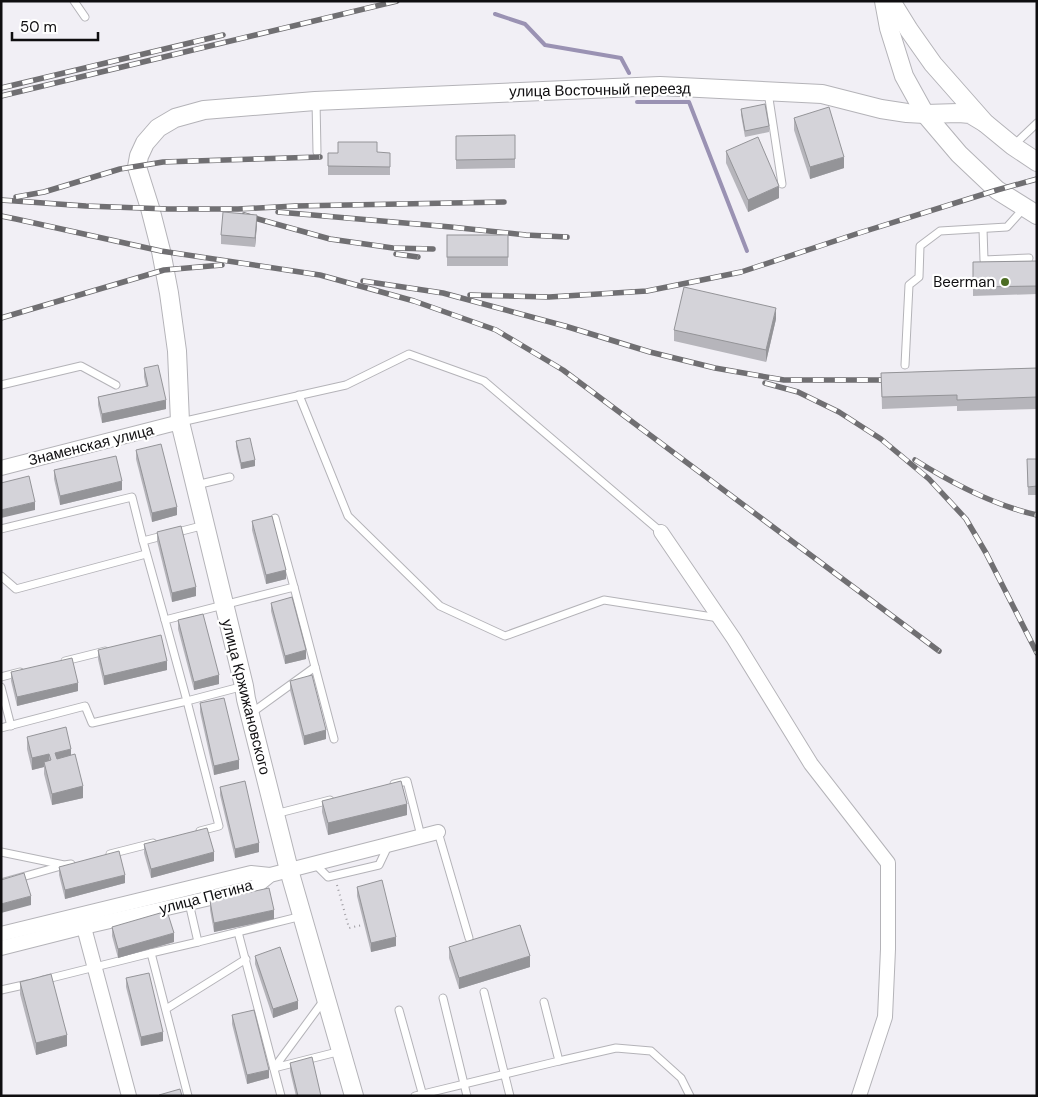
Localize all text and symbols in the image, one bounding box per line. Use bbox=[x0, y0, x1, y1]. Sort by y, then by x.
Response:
scale bar bbox=[12, 10, 99, 42]
text: 50 m bbox=[20, 17, 57, 37]
street label: улица Восточный переезд bbox=[509, 78, 691, 102]
place label: Beerman bbox=[933, 272, 995, 292]
marker: Beerman bbox=[999, 276, 1011, 288]
street label: Знаменская улица bbox=[26, 420, 156, 470]
street label: улица Кржижановского bbox=[217, 617, 275, 777]
street label: улица Петина bbox=[157, 875, 255, 919]

